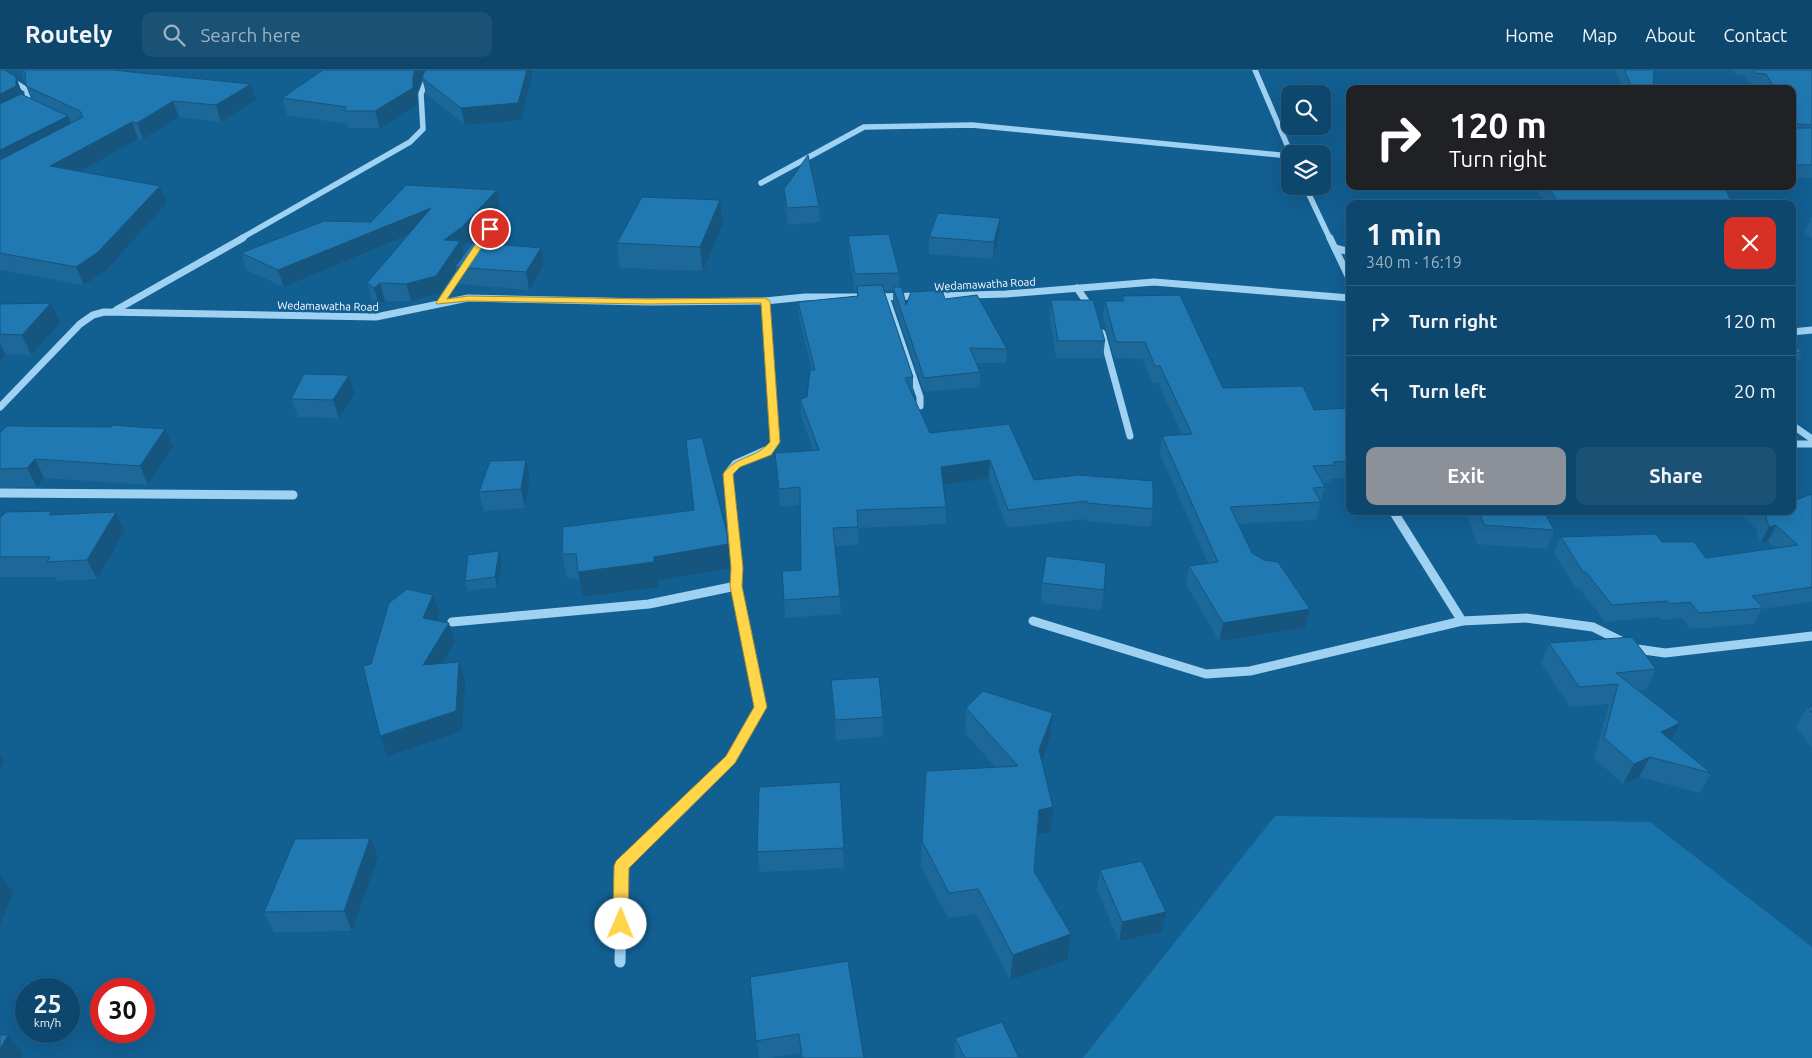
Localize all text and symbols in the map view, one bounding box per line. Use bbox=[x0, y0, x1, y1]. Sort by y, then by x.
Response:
search box bbox=[142, 12, 492, 57]
text: Routely bbox=[25, 21, 112, 48]
icon: search bbox=[160, 21, 188, 49]
text: Search here bbox=[200, 24, 301, 46]
text: Home bbox=[1505, 25, 1554, 45]
text: Map bbox=[1582, 25, 1617, 45]
text: About bbox=[1645, 25, 1695, 45]
text: Contact bbox=[1723, 25, 1787, 45]
map controls bbox=[1281, 85, 1331, 195]
button: search bbox=[1281, 85, 1331, 135]
icon: right bbox=[1366, 105, 1431, 170]
text: 120 m bbox=[1449, 105, 1547, 145]
button: layers bbox=[1281, 145, 1331, 195]
text: Turn right bbox=[1449, 146, 1547, 171]
pin bbox=[469, 208, 511, 250]
icon: arrive bbox=[476, 215, 504, 243]
text: 1 min bbox=[1366, 217, 1442, 251]
button: close bbox=[1724, 217, 1776, 269]
text: 340 m · 16:19 bbox=[1366, 253, 1462, 271]
street label: Wedamawatha Road bbox=[934, 275, 1036, 293]
street label: Wedamawatha Road bbox=[277, 299, 379, 313]
icon: right bbox=[1366, 307, 1394, 335]
text: Turn right bbox=[1409, 310, 1497, 332]
text: 120 m bbox=[1723, 310, 1776, 332]
icon: left bbox=[1366, 377, 1394, 405]
text: Turn left bbox=[1409, 380, 1487, 402]
text: 20 m bbox=[1734, 380, 1776, 402]
button: Exit bbox=[1366, 447, 1566, 505]
button: Share bbox=[1576, 447, 1776, 505]
position arrow bbox=[594, 897, 646, 949]
speed limit sign: 30 bbox=[90, 978, 155, 1043]
text: 25 bbox=[33, 990, 62, 1018]
text: km/h bbox=[34, 1016, 61, 1029]

